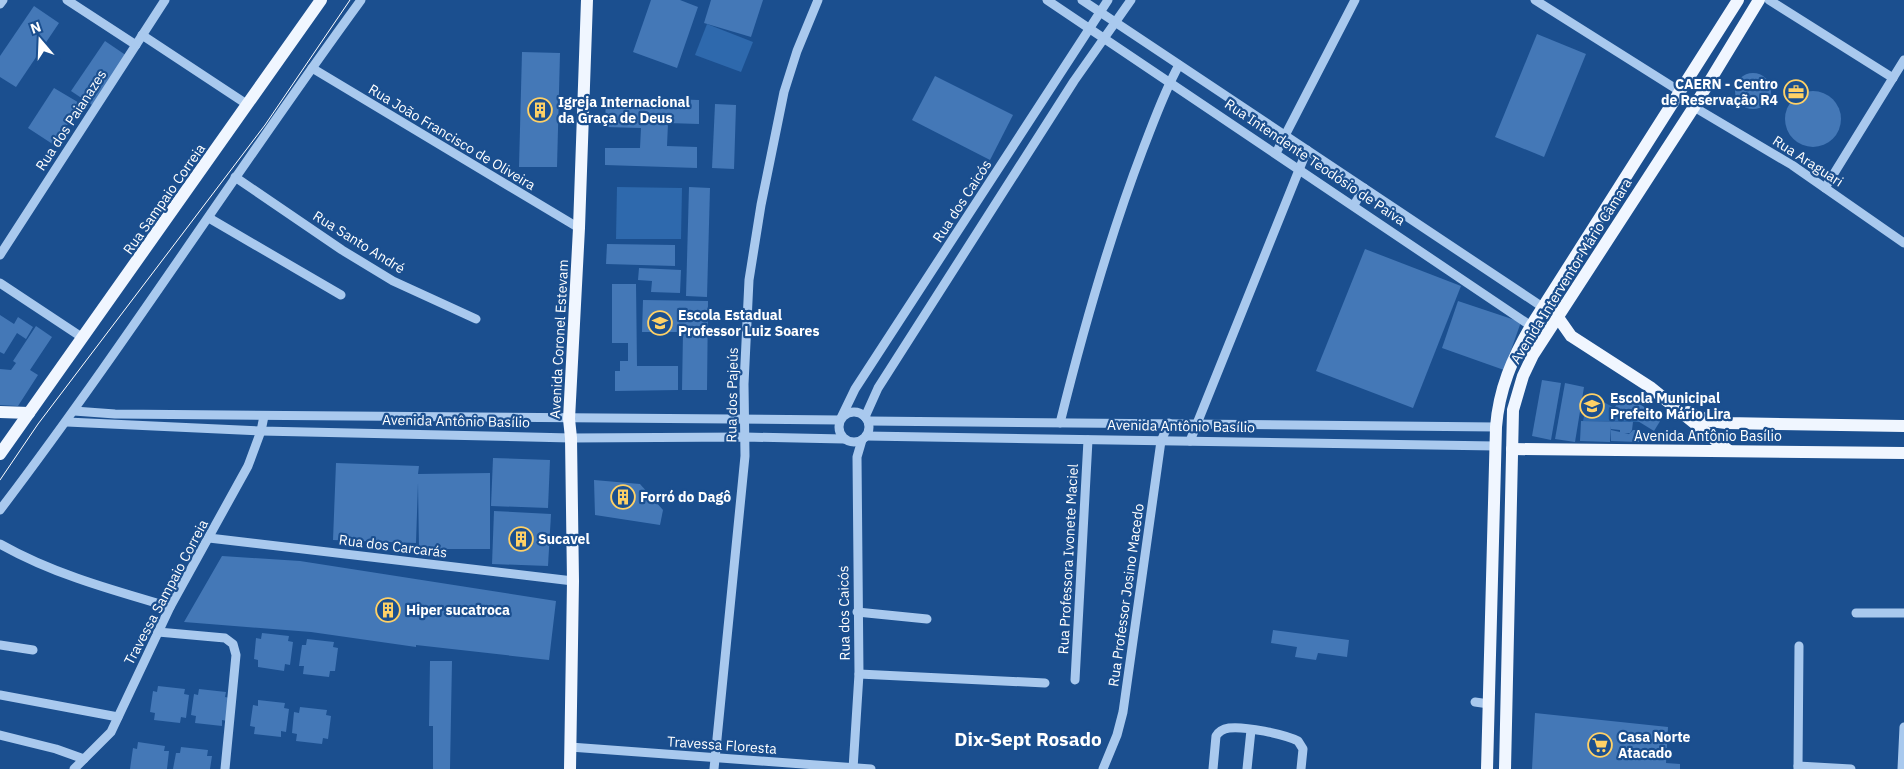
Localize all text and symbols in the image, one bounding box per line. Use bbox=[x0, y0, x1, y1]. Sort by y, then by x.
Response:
north arrow bbox=[15, 15, 65, 65]
text: N bbox=[28, 18, 43, 38]
street label: Rua dos Paianazes bbox=[32, 66, 110, 174]
place label: CAERN - Centro de Reservação R4 bbox=[1661, 75, 1778, 109]
office icon: CAERN - Centro de Reservação R4 bbox=[1783, 79, 1809, 105]
street label: Rua João Francisco de Oliveira bbox=[365, 80, 539, 194]
place label: Igreja Internacional da Graça de Deus bbox=[558, 93, 690, 127]
street label: Rua Intendente Teodósio de Paiva bbox=[1221, 95, 1409, 230]
building icon: Igreja Internacional da Graça de Deus bbox=[527, 97, 553, 123]
street label: Rua Araguari bbox=[1769, 131, 1847, 191]
street label: Rua Sampaio Correia bbox=[119, 140, 209, 258]
street label: Rua dos Caicós bbox=[929, 156, 996, 246]
street label: Avenida Interventor Mário Câmara bbox=[1506, 174, 1636, 367]
street label: Rua Santo André bbox=[310, 207, 409, 278]
street label: Avenida Coronel Estevam bbox=[546, 259, 572, 419]
place label: Escola Estadual Professor Luiz Soares bbox=[678, 306, 820, 340]
school or university icon: Escola Estadual Professor Luiz Soares bbox=[647, 310, 673, 336]
street label: Rua dos Pajeús bbox=[722, 347, 742, 443]
place label: Escola Municipal Prefeito Mário Lira bbox=[1610, 389, 1731, 423]
school or university icon: Escola Municipal Prefeito Mário Lira bbox=[1579, 393, 1605, 419]
street label: Avenida Antônio Basílio bbox=[382, 411, 530, 431]
street label: Avenida Antônio Basílio bbox=[1107, 416, 1255, 436]
street label: Avenida Antônio Basílio bbox=[1634, 427, 1782, 445]
street label: Rua Professora Ivonete Maciel bbox=[1054, 463, 1082, 655]
building icon: Forró do Dagô bbox=[610, 484, 636, 510]
place label: Forró do Dagô bbox=[640, 488, 731, 506]
street label: Rua Professor Josino Macedo bbox=[1104, 502, 1148, 688]
street label: Travessa Sampaio Correia bbox=[120, 516, 212, 668]
building icon: Sucavel bbox=[508, 526, 534, 552]
street label: Rua dos Carcarás bbox=[338, 530, 448, 562]
place label: Sucavel bbox=[538, 530, 590, 548]
street label: Rua dos Caicós bbox=[834, 565, 854, 661]
building icon: Hiper sucatroca bbox=[375, 597, 401, 623]
place label: Hiper sucatroca bbox=[406, 601, 510, 619]
district label: Dix-Sept Rosado bbox=[954, 727, 1102, 751]
place label: Casa Norte Atacado bbox=[1618, 728, 1690, 762]
street label: Travessa Floresta bbox=[667, 732, 778, 758]
supermarket icon: Casa Norte Atacado bbox=[1587, 732, 1613, 758]

